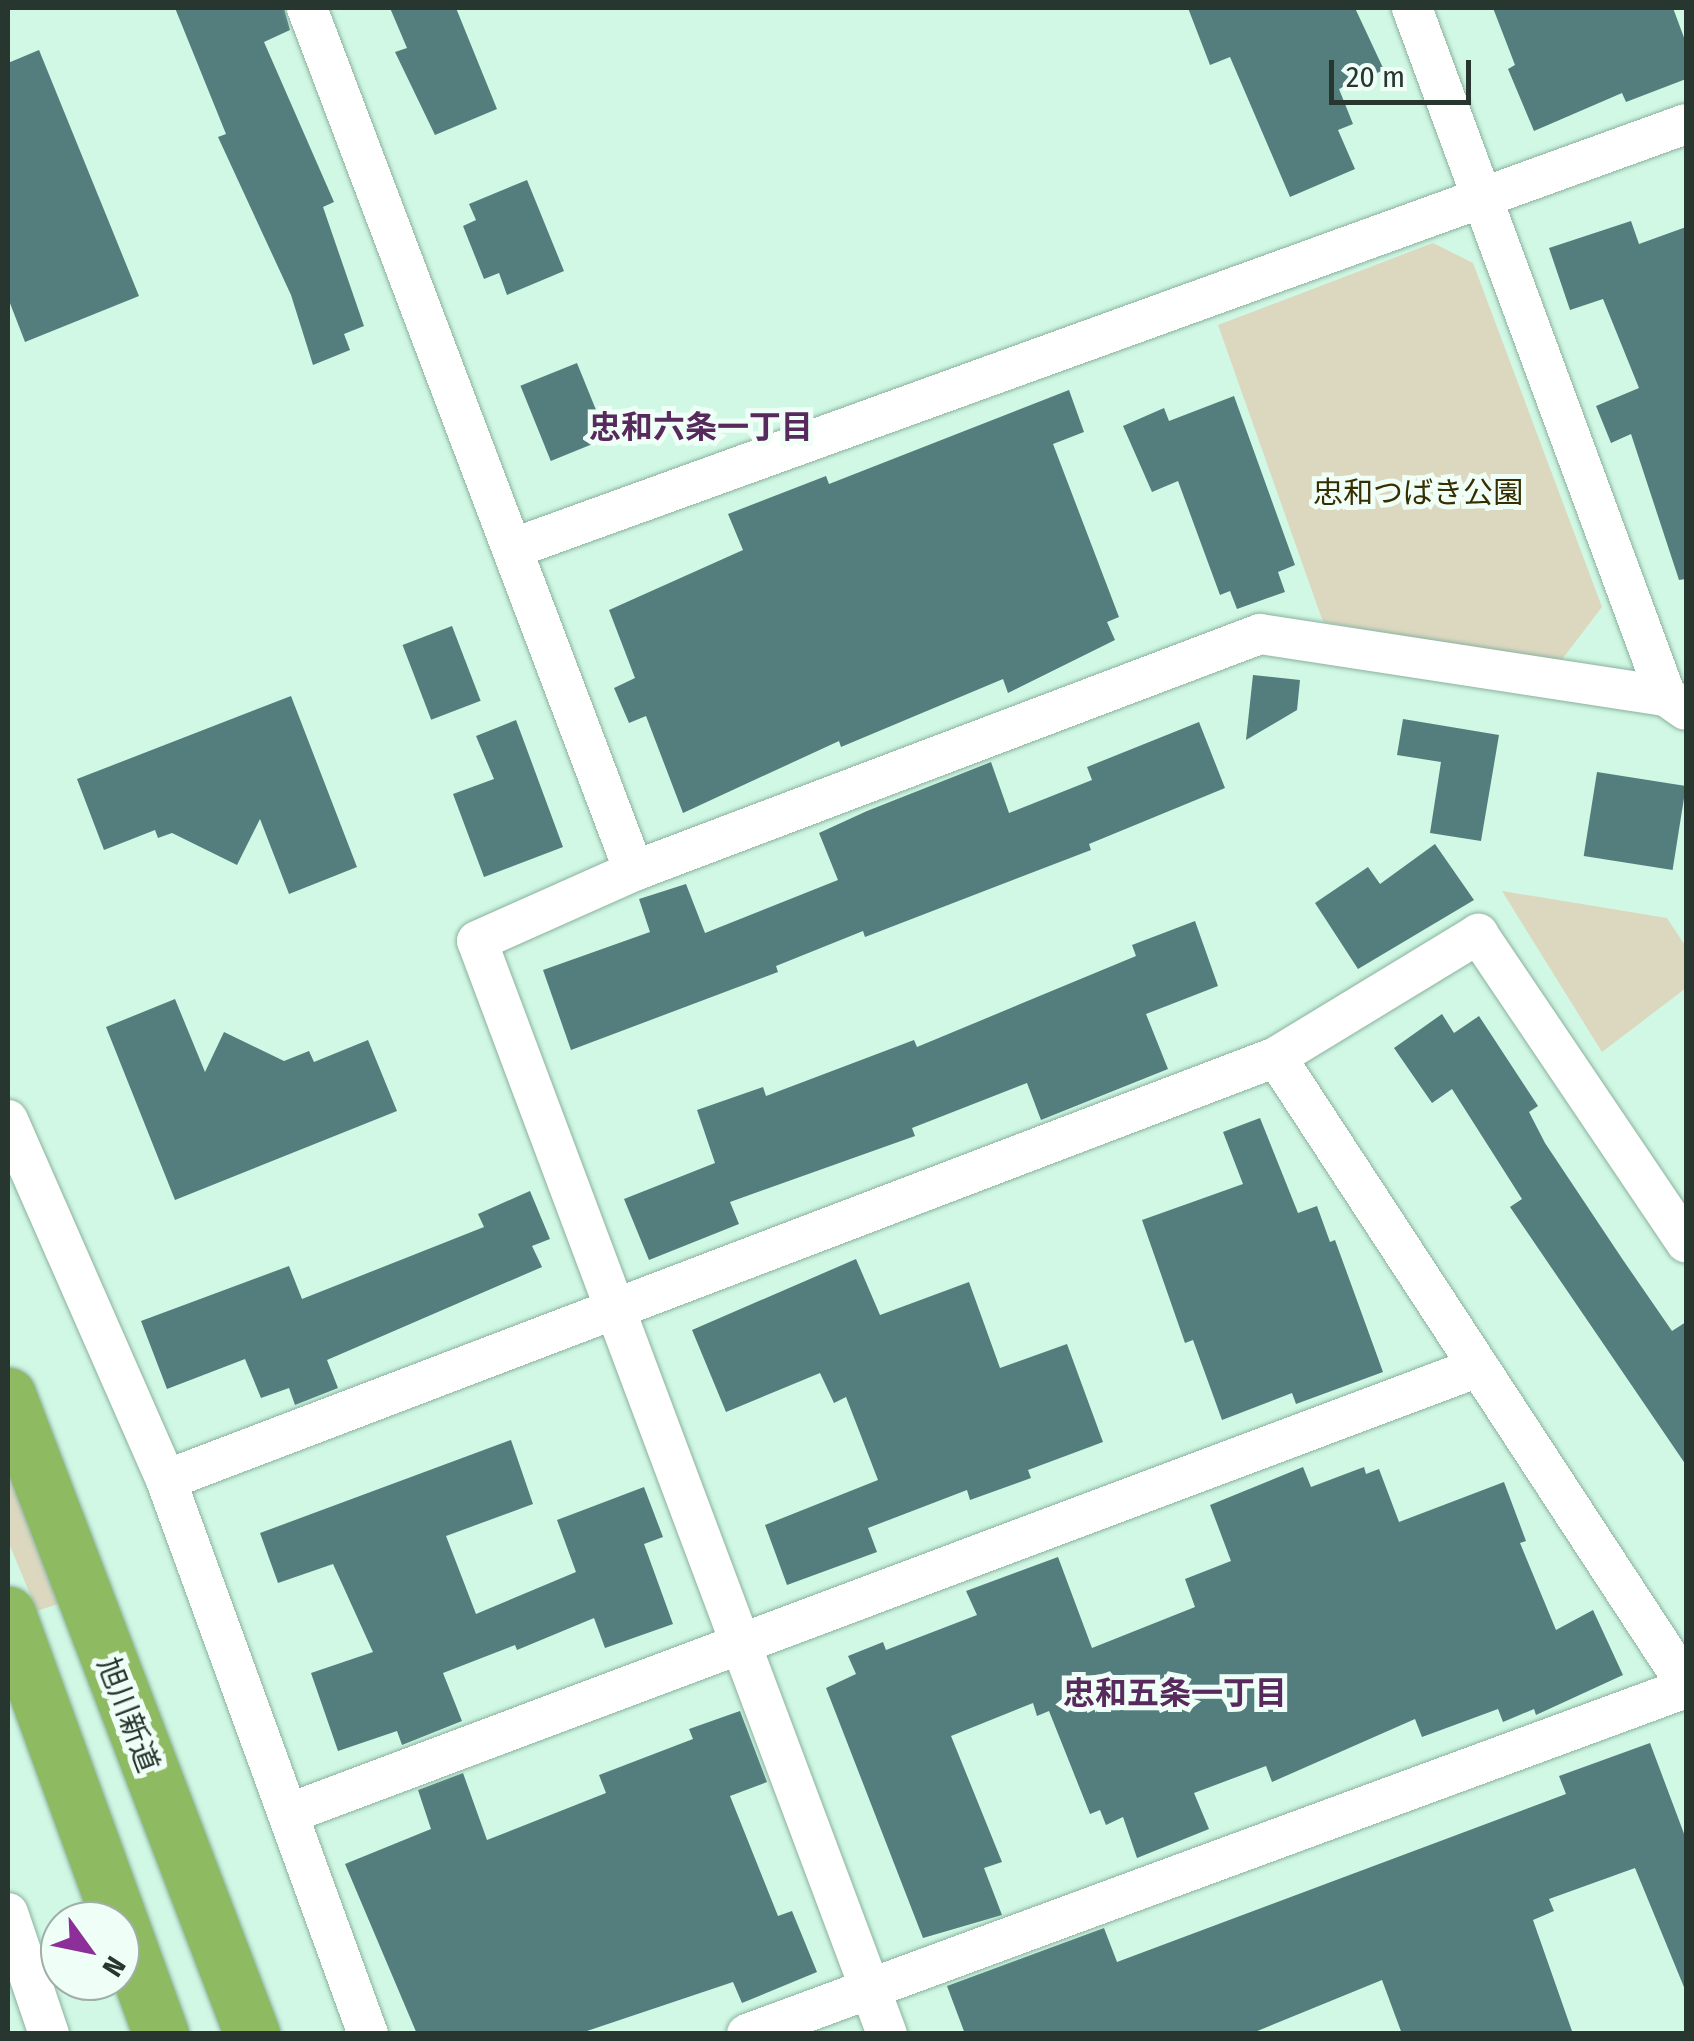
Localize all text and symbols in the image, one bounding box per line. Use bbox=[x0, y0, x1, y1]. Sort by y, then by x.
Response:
scale bar bbox=[1334, 40, 1476, 102]
text: 20 m bbox=[1346, 59, 1405, 95]
district label: 忠和六条一丁目 bbox=[589, 408, 813, 446]
park label: 忠和つばき公園 bbox=[1313, 475, 1523, 511]
street label: 旭川新道 bbox=[90, 1653, 166, 1777]
district label: 忠和五条一丁目 bbox=[1063, 1674, 1287, 1712]
north arrow bbox=[40, 1901, 140, 2001]
text: N bbox=[95, 1950, 132, 1983]

